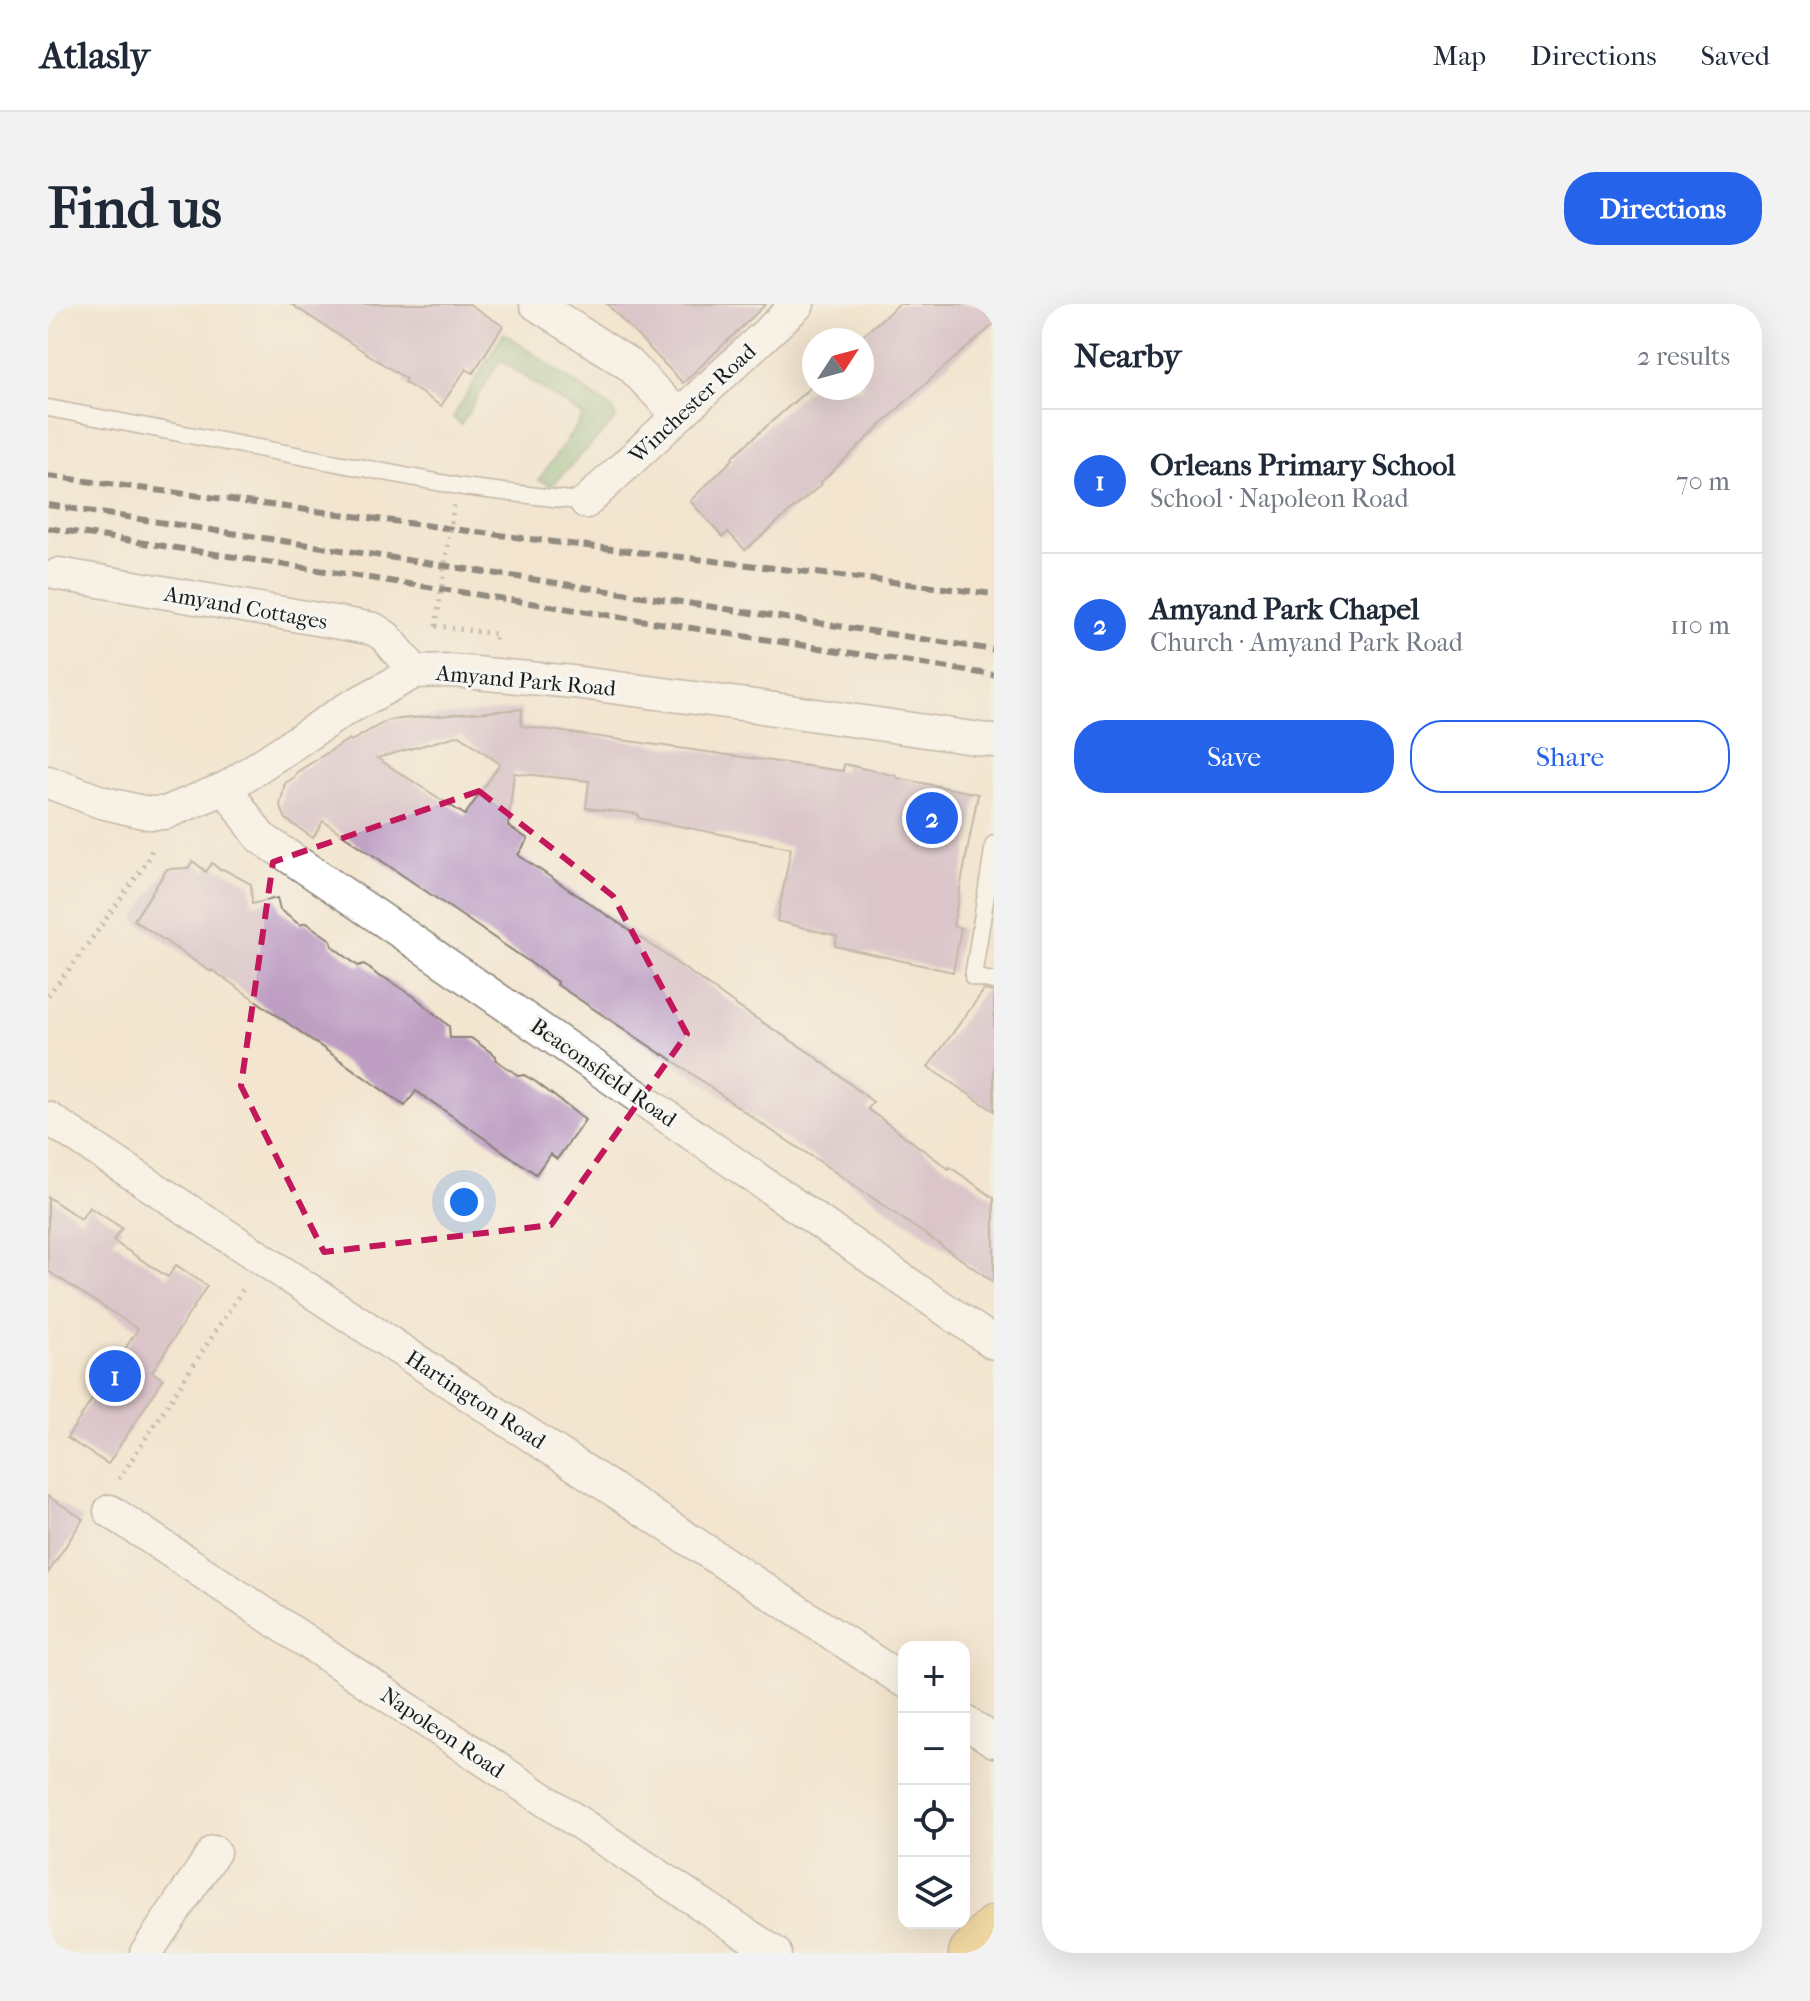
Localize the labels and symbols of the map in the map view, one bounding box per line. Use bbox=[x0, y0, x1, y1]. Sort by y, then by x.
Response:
north arrow bbox=[802, 328, 874, 400]
street label: Winchester Road bbox=[623, 338, 762, 470]
street label: Amyand Cottages bbox=[161, 581, 330, 635]
street label: Amyand Park Road bbox=[434, 660, 618, 702]
pin: 2 bbox=[906, 788, 958, 848]
street label: Beaconsfield Road bbox=[526, 1013, 682, 1133]
your location bbox=[444, 1182, 484, 1222]
street label: Hartington Road bbox=[401, 1345, 551, 1455]
pin: 1 bbox=[89, 1346, 141, 1406]
street label: Napoleon Road bbox=[376, 1682, 510, 1784]

